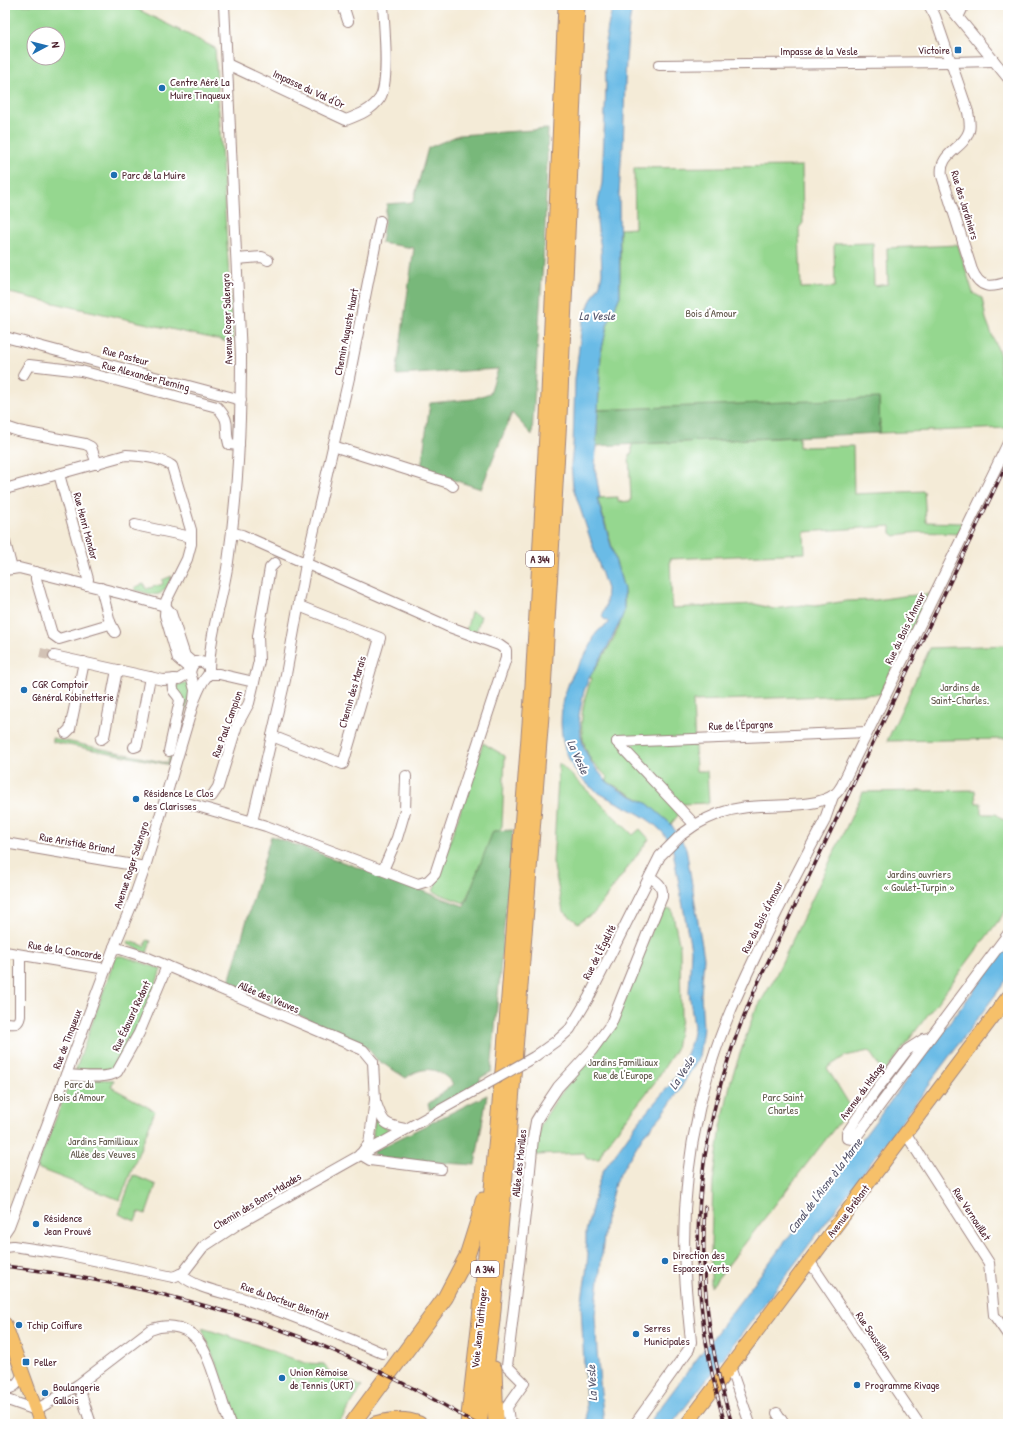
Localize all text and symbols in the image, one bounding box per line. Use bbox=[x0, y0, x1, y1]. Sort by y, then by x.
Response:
north arrow bbox=[26, 26, 66, 66]
text: N bbox=[49, 41, 63, 49]
place label: Victoire bbox=[918, 43, 951, 57]
street label: Impasse de la Vesle bbox=[780, 44, 858, 58]
marker: Victoire bbox=[953, 45, 963, 55]
street label: Impasse du Val d'Or bbox=[271, 66, 348, 112]
place label: Centre Aéré La Muire Tinqueux bbox=[170, 75, 230, 102]
marker: Centre Aéré La Muire Tinqueux bbox=[157, 83, 167, 93]
place label: Parc de la Muire bbox=[122, 168, 186, 182]
street label: Rue des Jardiniers bbox=[948, 169, 982, 241]
marker: Parc de la Muire bbox=[109, 170, 119, 180]
street label: Avenue Roger Salengro bbox=[218, 273, 236, 365]
street label: Chemin Auguste Huart bbox=[331, 287, 361, 377]
park label: Bois d'Amour bbox=[685, 306, 737, 320]
water label: La Vesle bbox=[579, 307, 616, 324]
street label: Rue Pasteur bbox=[102, 343, 151, 369]
street label: Rue Alexander Fleming bbox=[101, 358, 191, 394]
street label: Rue Henri Mondor bbox=[70, 491, 102, 562]
road number: A 344 bbox=[526, 551, 554, 567]
street label: Rue du Bois d'Amour bbox=[881, 589, 929, 666]
street label: Chemin des Marais bbox=[335, 654, 369, 730]
place label: CGR Comptoir Général Robinetterie bbox=[32, 677, 114, 704]
park label: Jardins de Saint-Charles. bbox=[931, 680, 989, 707]
marker: CGR Comptoir Général Robinetterie bbox=[19, 685, 29, 695]
street label: Rue Paul Campion bbox=[208, 689, 246, 759]
street label: Rue de l'Épargne bbox=[708, 717, 774, 733]
water label: La Vesle bbox=[563, 737, 594, 778]
place label: Résidence Le Clos des Clarisses bbox=[144, 786, 214, 813]
marker: Résidence Le Clos des Clarisses bbox=[131, 794, 141, 804]
street label: Avenue Roger Salengro bbox=[110, 819, 152, 910]
street label: Rue Aristide Briand bbox=[38, 830, 116, 857]
park label: Jardins ouvriers « Goulet-Turpin » bbox=[883, 867, 955, 894]
street label: Rue du Bois d'Amour bbox=[738, 878, 786, 955]
street label: Rue de l'Égalité bbox=[579, 922, 619, 982]
street label: Rue de la Concorde bbox=[27, 937, 103, 963]
street label: Rue Édouard Redont bbox=[108, 978, 154, 1054]
street label: Allée des Veuves bbox=[236, 978, 302, 1016]
street label: Rue de Tinqueux bbox=[49, 1007, 85, 1071]
water label: La Vesle bbox=[665, 1052, 699, 1092]
park label: Jardins Familliaux Rue de l'Europe bbox=[588, 1055, 658, 1082]
street label: Avenue du Halage bbox=[836, 1059, 888, 1122]
park label: Parc du Bois d'Amour bbox=[53, 1077, 105, 1104]
park label: Parc Saint Charles bbox=[762, 1090, 804, 1117]
street label: Allée des Morilles bbox=[508, 1129, 530, 1197]
water label: Canal de l'Aisne à la Marne bbox=[783, 1133, 867, 1237]
park label: Jardins Familliaux Allée des Veuves bbox=[68, 1134, 138, 1161]
street label: Chemin des Bons Malades bbox=[210, 1169, 304, 1233]
street label: Avenue Brébant bbox=[824, 1182, 872, 1240]
street label: Rue Vernouillet bbox=[950, 1185, 994, 1243]
place label: Résidence Jean Prouvé bbox=[44, 1211, 92, 1238]
marker: Résidence Jean Prouvé bbox=[31, 1219, 41, 1229]
place label: Direction des Espaces Verts bbox=[673, 1248, 729, 1275]
marker: Direction des Espaces Verts bbox=[660, 1256, 670, 1266]
road number: A 344 bbox=[471, 1261, 499, 1277]
street label: Rue du Docteur Bienfait bbox=[239, 1279, 331, 1323]
street label: Voie Jean Taittinger bbox=[468, 1286, 490, 1369]
street label: Rue Soussillon bbox=[853, 1309, 895, 1363]
place label: Tchip Coiffure bbox=[27, 1318, 83, 1332]
marker: Tchip Coiffure bbox=[14, 1320, 24, 1330]
place label: Serres Municipales bbox=[644, 1321, 690, 1348]
marker: Serres Municipales bbox=[631, 1329, 641, 1339]
place label: Peller bbox=[34, 1355, 58, 1369]
marker: Peller bbox=[21, 1357, 31, 1367]
water label: La Vesle bbox=[582, 1363, 601, 1401]
place label: Union Rémoise de Tennis (URT) bbox=[290, 1365, 354, 1392]
marker: Union Rémoise de Tennis (URT) bbox=[277, 1373, 287, 1383]
place label: Programme Rivage bbox=[865, 1378, 940, 1392]
place label: Boulangerie Gallois bbox=[53, 1380, 101, 1407]
marker: Programme Rivage bbox=[852, 1380, 862, 1390]
marker: Boulangerie Gallois bbox=[40, 1388, 50, 1398]

